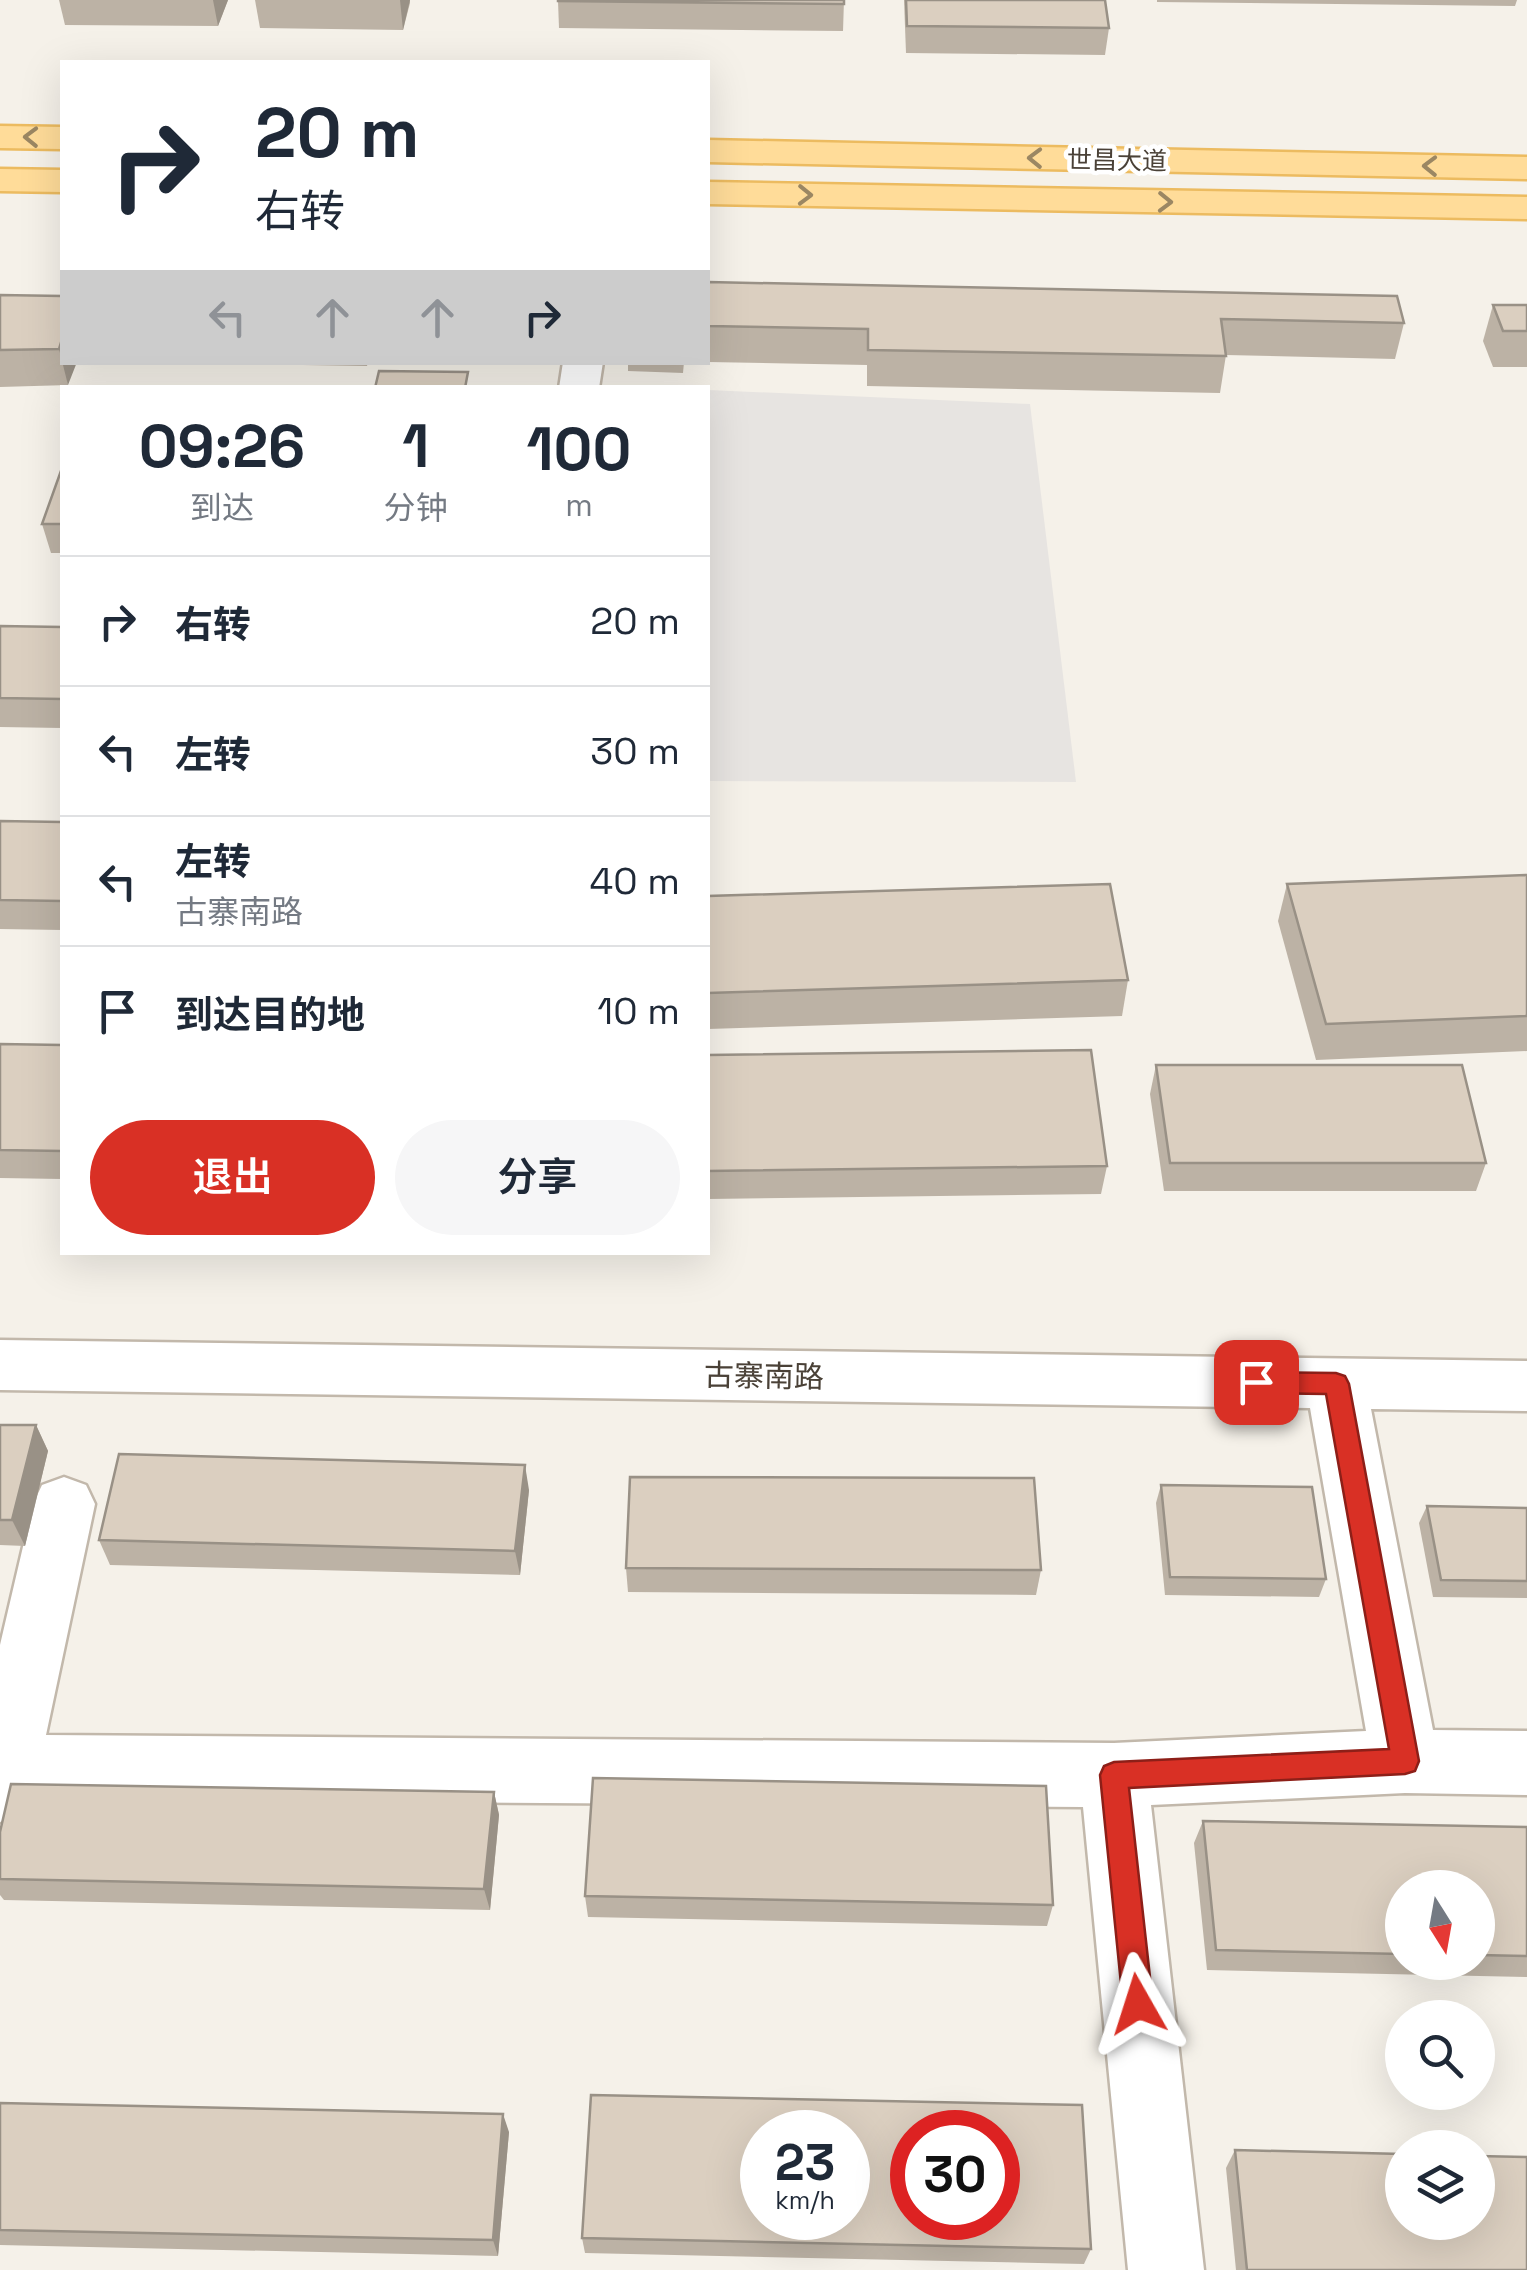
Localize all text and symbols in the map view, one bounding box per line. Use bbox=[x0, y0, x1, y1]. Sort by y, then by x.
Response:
text: 20 m bbox=[255, 88, 420, 177]
icon: right bbox=[90, 100, 220, 230]
one-way arrow bbox=[23, 127, 39, 148]
street label: 世昌大道 bbox=[1067, 143, 1167, 177]
one-way arrow bbox=[1026, 148, 1042, 169]
one-way arrow bbox=[1421, 156, 1437, 177]
text: 右转 bbox=[255, 183, 345, 240]
one-way arrow bbox=[797, 185, 813, 206]
one-way arrow bbox=[1157, 191, 1173, 212]
icon: left bbox=[200, 290, 255, 345]
icon: ahead bbox=[305, 290, 360, 345]
icon: ahead bbox=[410, 290, 465, 345]
icon: right bbox=[515, 290, 570, 345]
text: 09:26 bbox=[139, 408, 305, 485]
text: 1 bbox=[402, 408, 429, 485]
text: 100 bbox=[526, 411, 631, 488]
text: m bbox=[565, 485, 593, 525]
text: 到达 bbox=[190, 488, 254, 528]
text: 分钟 bbox=[384, 488, 448, 528]
icon: right bbox=[90, 594, 145, 649]
text: 20 m bbox=[590, 597, 680, 645]
text: 右转 bbox=[175, 601, 251, 649]
icon: left bbox=[90, 724, 145, 779]
text: 30 m bbox=[590, 727, 680, 775]
text: 左转 bbox=[175, 731, 251, 779]
text: 左转 bbox=[175, 838, 251, 886]
icon: left bbox=[90, 854, 145, 909]
text: 40 m bbox=[589, 857, 680, 905]
text: 古寨南路 bbox=[175, 892, 303, 932]
icon: arrive bbox=[90, 984, 145, 1039]
text: 10 m bbox=[597, 987, 680, 1035]
text: 到达目的地 bbox=[175, 991, 365, 1039]
button: 退出 bbox=[90, 1120, 375, 1235]
button: 分享 bbox=[395, 1120, 680, 1235]
pin bbox=[1214, 1340, 1299, 1425]
street label: 古寨南路 bbox=[704, 1355, 824, 1397]
icon: arrive bbox=[1229, 1355, 1284, 1410]
north arrow bbox=[1385, 1870, 1495, 1980]
map controls bbox=[1385, 1870, 1495, 2240]
position arrow bbox=[1086, 1952, 1190, 2056]
button: search bbox=[1385, 2000, 1495, 2110]
speed limit sign: 30 bbox=[890, 2110, 1020, 2240]
button: layers bbox=[1385, 2130, 1495, 2240]
text: 23 bbox=[775, 2131, 835, 2195]
text: km/h bbox=[775, 2184, 835, 2216]

